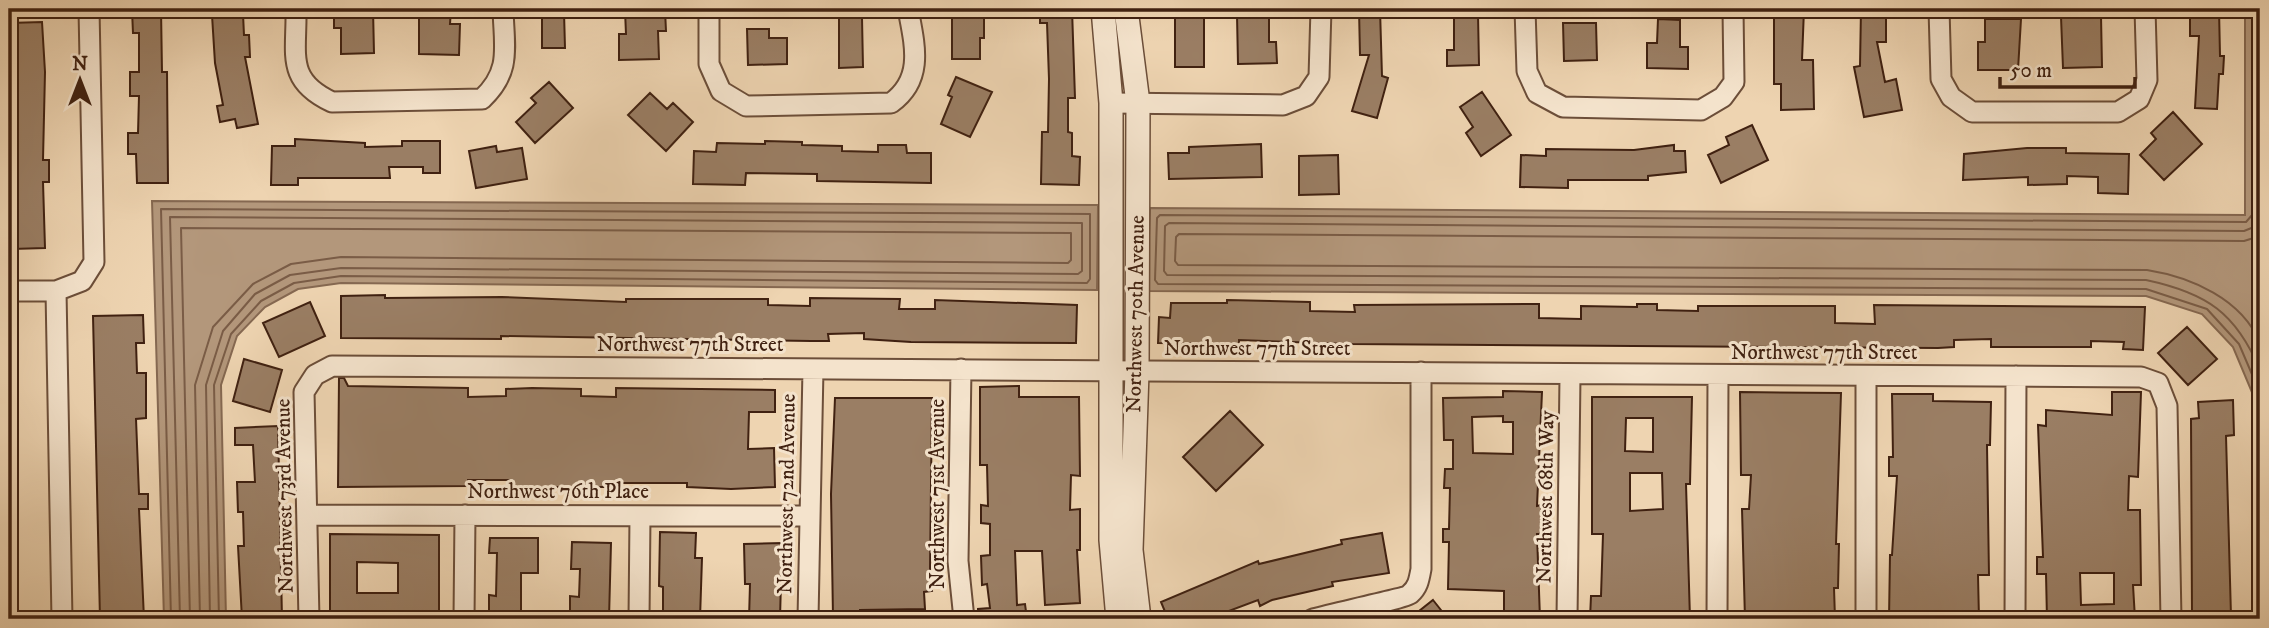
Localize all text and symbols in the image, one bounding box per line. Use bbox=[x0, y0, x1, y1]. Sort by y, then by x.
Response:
north arrow bbox=[46, 46, 116, 116]
scale bar bbox=[2000, 46, 2134, 90]
text: N bbox=[72, 53, 88, 76]
text: 50 m bbox=[2010, 58, 2052, 84]
street label: Northwest 70th Avenue bbox=[1121, 215, 1151, 413]
street label: Northwest 77th Street bbox=[597, 332, 784, 358]
street label: Northwest 77th Street bbox=[1164, 336, 1351, 362]
street label: Northwest 77th Street bbox=[1731, 340, 1918, 366]
street label: Northwest 72nd Avenue bbox=[772, 393, 802, 594]
street label: Northwest 73rd Avenue bbox=[270, 398, 300, 594]
street label: Northwest 71st Avenue bbox=[925, 399, 951, 589]
street label: Northwest 68th Way bbox=[1531, 409, 1561, 584]
street label: Northwest 76th Place bbox=[467, 479, 649, 505]

